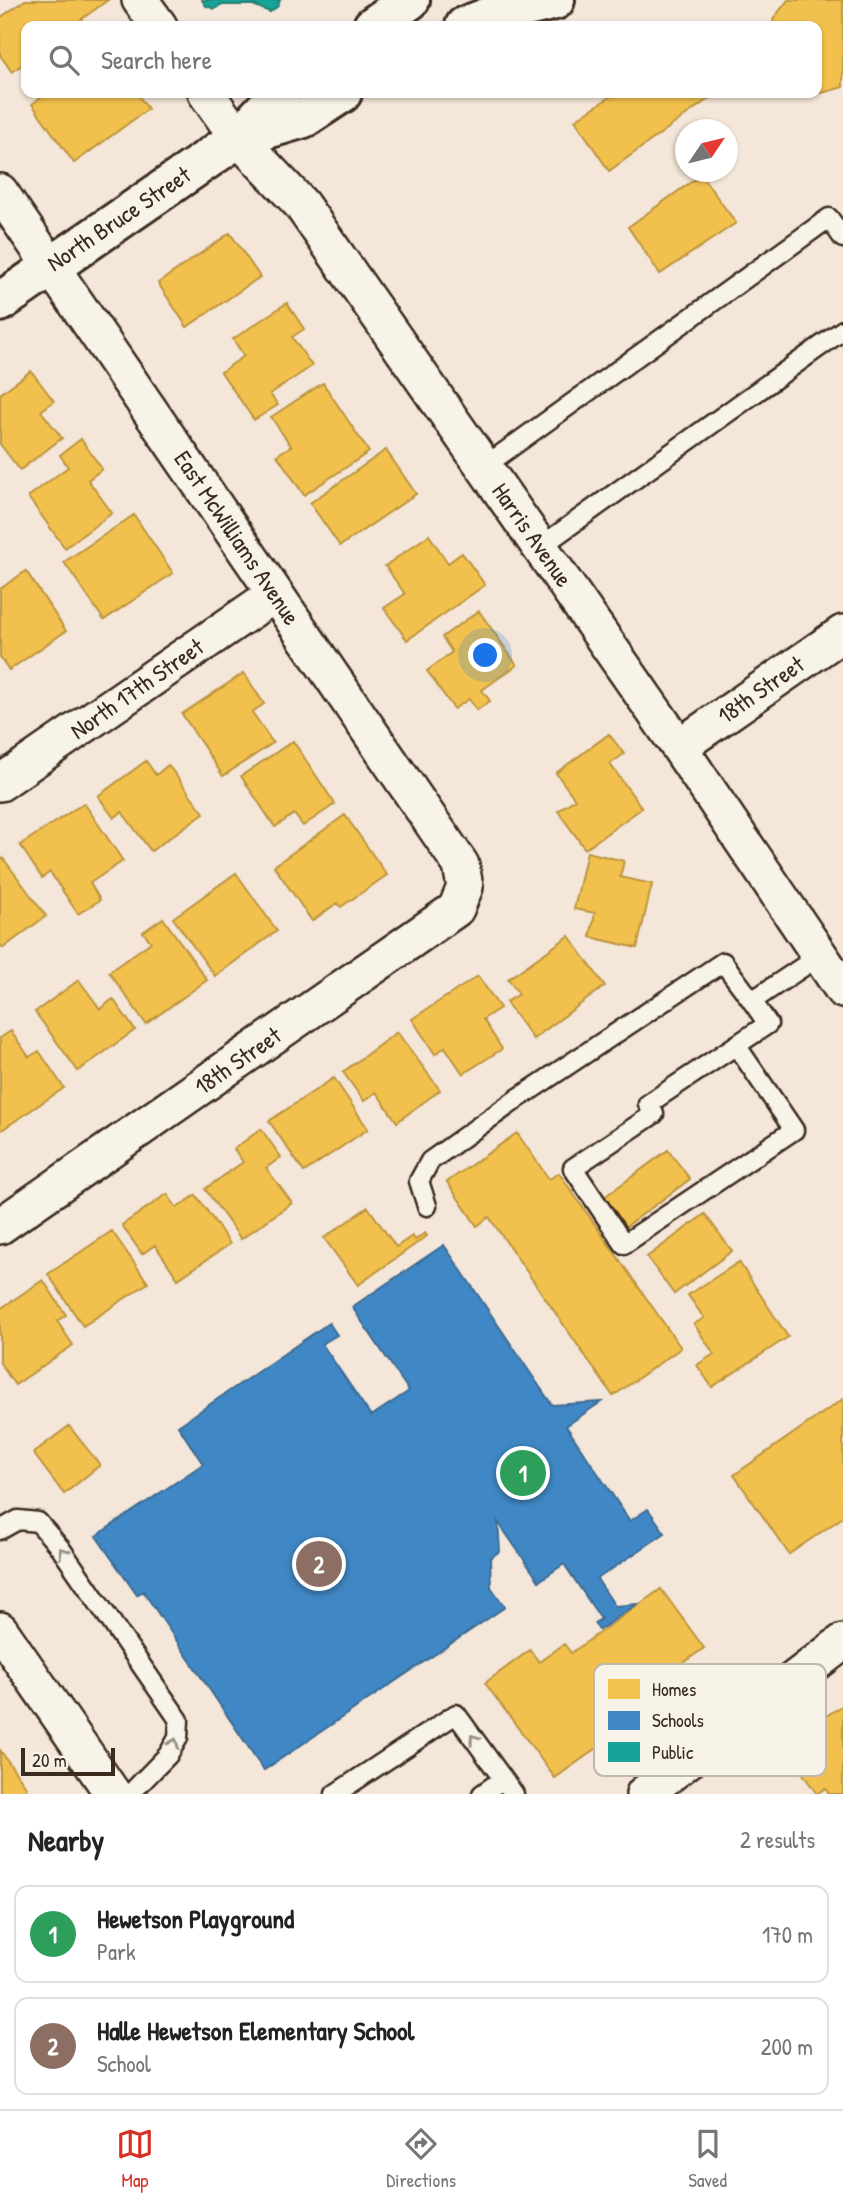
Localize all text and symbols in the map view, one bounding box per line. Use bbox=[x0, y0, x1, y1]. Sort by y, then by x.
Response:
search box bbox=[21, 21, 822, 98]
icon: search bbox=[45, 41, 83, 79]
text: Search here bbox=[101, 42, 212, 77]
north arrow bbox=[675, 119, 738, 182]
street label: North Bruce Street bbox=[40, 158, 197, 278]
street label: East McWilliams Avenue bbox=[168, 444, 308, 631]
street label: Harris Avenue bbox=[485, 476, 581, 593]
street label: North 17th Street bbox=[63, 630, 210, 746]
your location bbox=[468, 638, 502, 672]
street label: 18th Street bbox=[711, 647, 811, 731]
street label: 18th Street bbox=[188, 1018, 288, 1102]
pin: 1 bbox=[500, 1447, 546, 1499]
pin: 2 bbox=[296, 1538, 342, 1590]
one-way arrow bbox=[59, 1548, 71, 1560]
legend bbox=[594, 1664, 826, 1776]
text: Homes bbox=[652, 1676, 696, 1702]
text: Schools bbox=[652, 1707, 704, 1733]
one-way arrow bbox=[470, 1734, 482, 1747]
one-way arrow bbox=[165, 1738, 179, 1750]
text: Public bbox=[652, 1739, 694, 1765]
scale bar bbox=[21, 1745, 116, 1777]
text: 20 m bbox=[32, 1747, 67, 1773]
text: Nearby bbox=[28, 1820, 104, 1860]
text: 2 results bbox=[740, 1824, 815, 1855]
text: Hewetson Playground bbox=[97, 1901, 294, 1936]
text: 1 bbox=[49, 1919, 57, 1950]
text: 170 m bbox=[762, 1919, 813, 1950]
text: Park bbox=[97, 1936, 135, 1967]
text: Halle Hewetson Elementary School bbox=[97, 2013, 414, 2048]
text: 2 bbox=[48, 2031, 58, 2062]
text: 200 m bbox=[761, 2031, 813, 2062]
text: School bbox=[97, 2048, 151, 2079]
tab: Map bbox=[116, 2125, 154, 2193]
tab: Directions bbox=[386, 2125, 456, 2193]
tab: Saved bbox=[688, 2125, 727, 2193]

